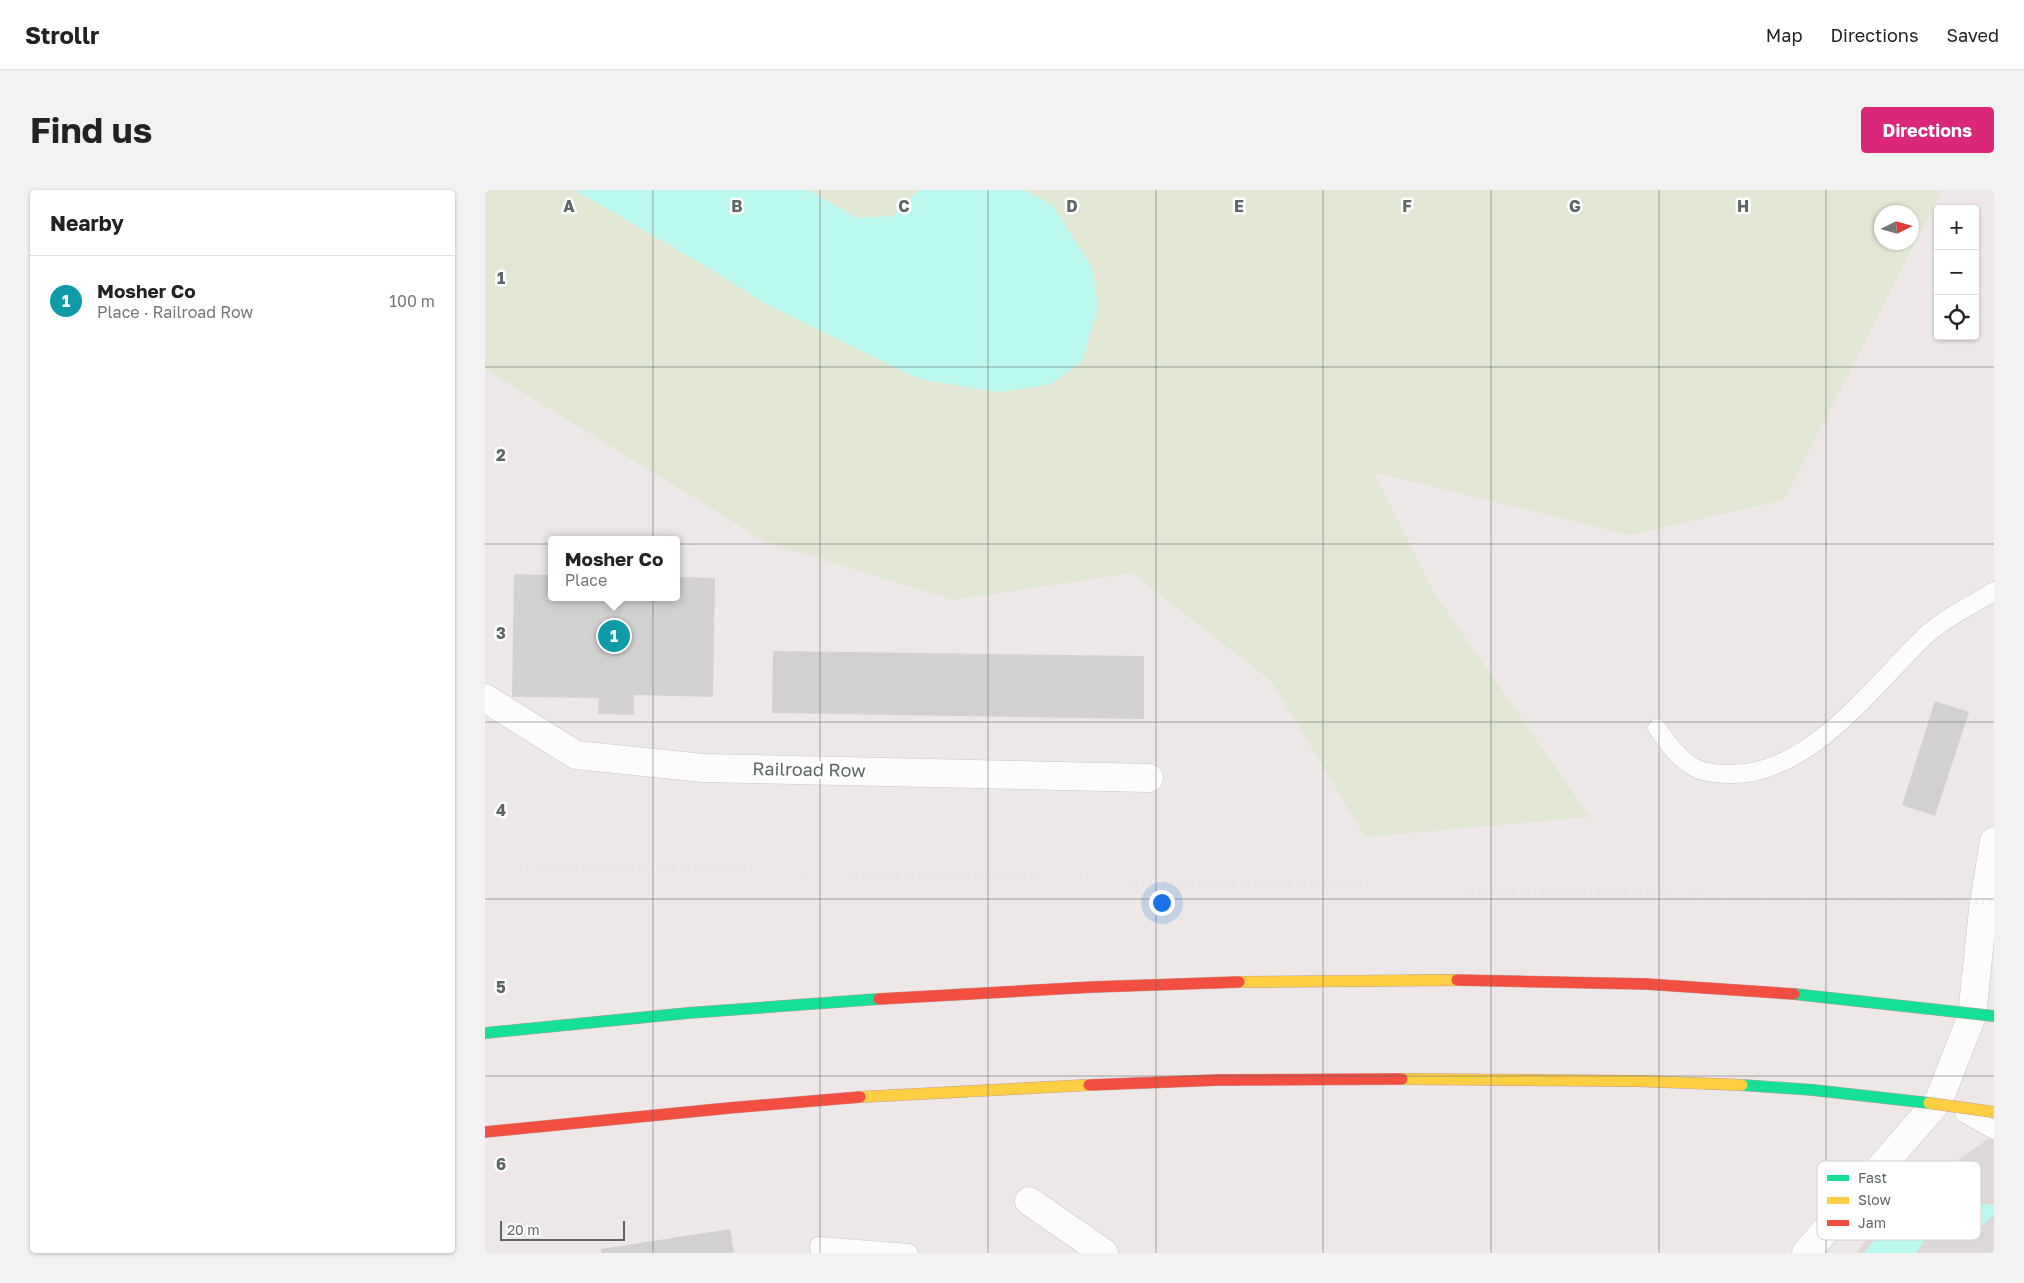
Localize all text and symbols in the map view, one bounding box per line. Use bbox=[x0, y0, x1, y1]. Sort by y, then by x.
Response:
text: Strollr bbox=[25, 20, 99, 49]
text: Map bbox=[1766, 24, 1802, 46]
text: Directions bbox=[1830, 24, 1918, 46]
text: Saved bbox=[1946, 24, 1999, 46]
button: Directions bbox=[1861, 107, 1994, 153]
text: Find us bbox=[30, 109, 152, 151]
text: A bbox=[563, 196, 575, 216]
text: B bbox=[731, 196, 743, 216]
text: C bbox=[898, 196, 910, 216]
text: D bbox=[1066, 196, 1078, 216]
text: E bbox=[1234, 196, 1244, 216]
text: F bbox=[1402, 196, 1412, 216]
text: G bbox=[1569, 196, 1581, 216]
text: H bbox=[1737, 196, 1749, 216]
north arrow bbox=[1874, 205, 1919, 250]
map controls bbox=[1934, 205, 1979, 340]
button: + bbox=[1934, 205, 1979, 250]
text: Nearby bbox=[50, 210, 124, 236]
button: − bbox=[1934, 250, 1979, 295]
text: 1 bbox=[497, 268, 505, 288]
text: Mosher Co bbox=[97, 279, 196, 302]
text: 1 bbox=[62, 291, 70, 311]
text: 100 m bbox=[389, 291, 435, 311]
button: locate bbox=[1934, 295, 1979, 340]
text: Place · Railroad Row bbox=[97, 302, 253, 322]
text: 2 bbox=[496, 445, 506, 465]
popup bbox=[548, 536, 680, 601]
text: Mosher Co bbox=[565, 547, 663, 570]
text: Place bbox=[565, 570, 607, 590]
pin: 1 bbox=[598, 617, 630, 655]
text: 3 bbox=[496, 623, 506, 643]
street label: Railroad Row bbox=[752, 757, 866, 781]
text: 4 bbox=[496, 800, 506, 820]
your location bbox=[1149, 890, 1175, 916]
text: 5 bbox=[496, 977, 506, 997]
text: 6 bbox=[496, 1154, 506, 1174]
legend bbox=[1817, 1161, 1981, 1240]
text: Fast bbox=[1858, 1169, 1887, 1186]
text: Slow bbox=[1858, 1191, 1891, 1208]
text: Jam bbox=[1858, 1214, 1886, 1231]
scale bar bbox=[500, 1218, 625, 1241]
text: 20 m bbox=[507, 1221, 540, 1238]

